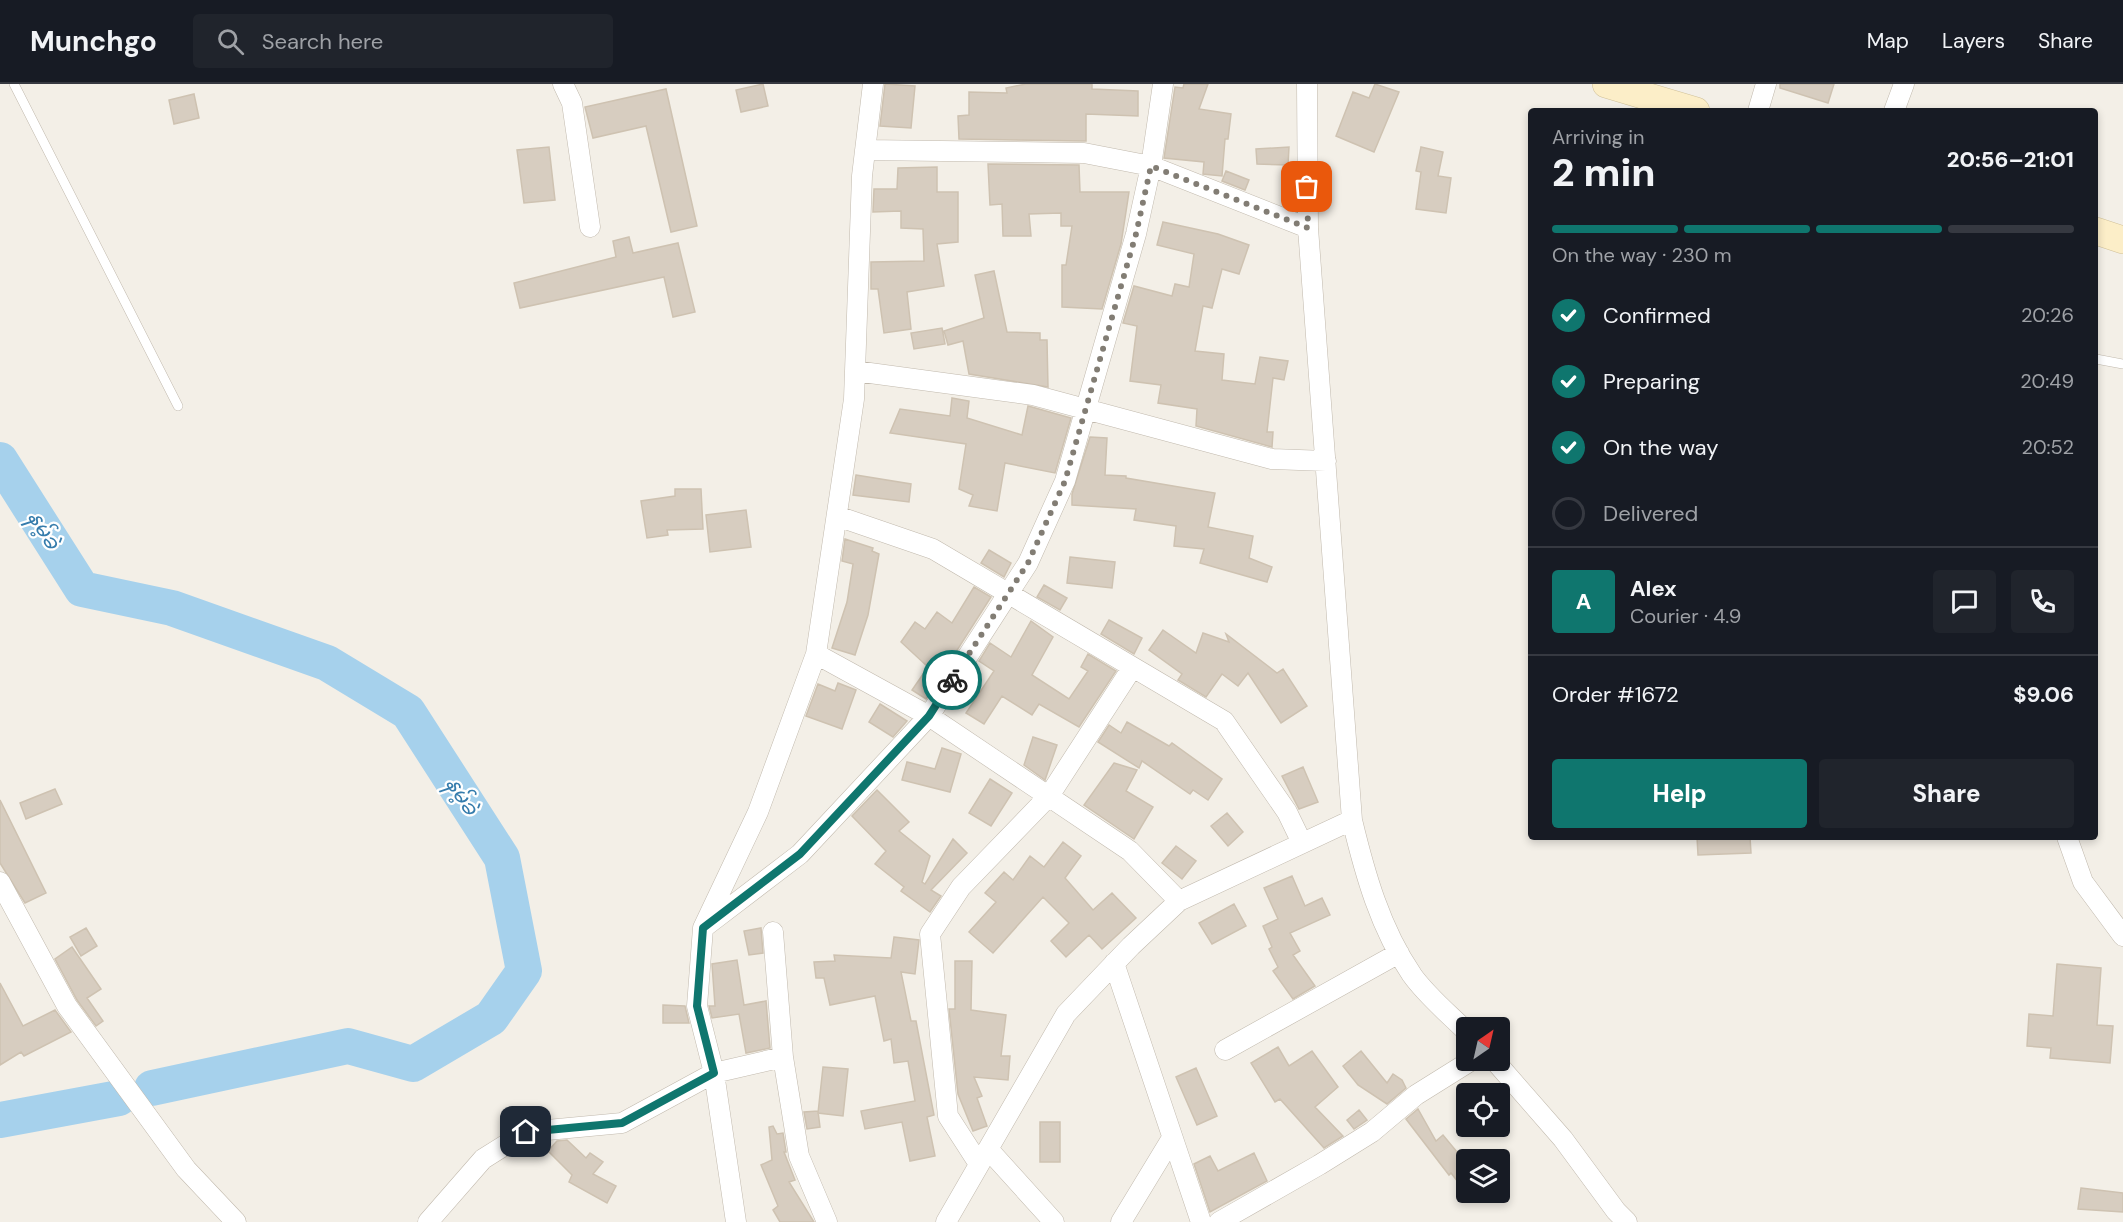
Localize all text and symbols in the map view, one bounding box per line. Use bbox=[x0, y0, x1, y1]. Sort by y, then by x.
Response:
search box bbox=[193, 14, 613, 68]
text: Munchgo bbox=[30, 23, 157, 60]
icon: search bbox=[214, 25, 247, 58]
text: Search here bbox=[262, 27, 383, 56]
text: Map bbox=[1867, 27, 1909, 55]
text: Layers bbox=[1942, 27, 2005, 55]
text: Share bbox=[2038, 27, 2093, 55]
text: Arriving in bbox=[1552, 124, 1644, 150]
text: 20:56–21:01 bbox=[1947, 145, 2074, 174]
text: 2 min bbox=[1552, 147, 1656, 198]
pin bbox=[1281, 161, 1332, 212]
icon: bag bbox=[1290, 170, 1323, 203]
text: On the way · 230 m bbox=[1552, 242, 1732, 268]
icon: check bbox=[1552, 299, 1585, 332]
text: Confirmed bbox=[1603, 301, 1711, 330]
text: 20:26 bbox=[2021, 302, 2074, 328]
icon: check bbox=[1552, 365, 1585, 398]
text: Preparing bbox=[1603, 367, 1700, 396]
text: 20:49 bbox=[2020, 368, 2074, 394]
icon: check bbox=[1552, 431, 1585, 464]
text: On the way bbox=[1603, 433, 1718, 462]
text: 20:52 bbox=[2022, 434, 2074, 460]
text: Delivered bbox=[1603, 499, 1698, 528]
water label: နမ့်ခဲ bbox=[19, 505, 68, 557]
button: chat bbox=[1933, 570, 1996, 633]
button: phone bbox=[2011, 570, 2074, 633]
text: Alex bbox=[1630, 574, 1677, 603]
text: A bbox=[1576, 587, 1591, 616]
text: Courier · 4.9 bbox=[1630, 603, 1741, 629]
courier bbox=[922, 650, 982, 710]
icon: bike bbox=[936, 664, 969, 697]
text: Order #1672 bbox=[1552, 680, 1679, 709]
text: $9.06 bbox=[2013, 680, 2074, 709]
button: Help bbox=[1552, 759, 1807, 828]
button: Share bbox=[1819, 759, 2074, 828]
water label: နမ့်ခဲ bbox=[437, 771, 486, 823]
north arrow bbox=[1456, 1017, 1510, 1071]
map controls bbox=[1456, 1017, 1510, 1203]
button: locate bbox=[1456, 1083, 1510, 1137]
pin bbox=[500, 1106, 551, 1157]
icon: home bbox=[509, 1115, 542, 1148]
button: layers bbox=[1456, 1149, 1510, 1203]

